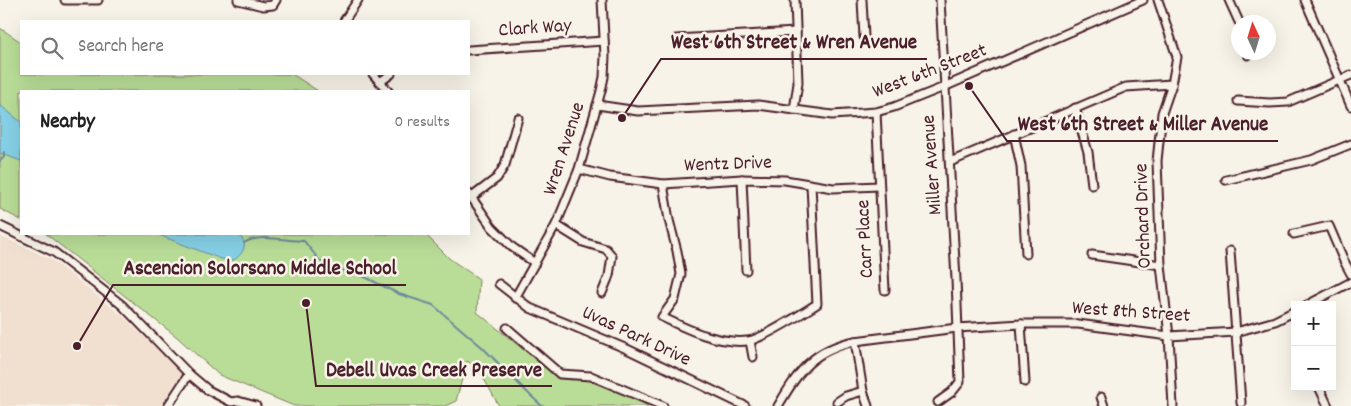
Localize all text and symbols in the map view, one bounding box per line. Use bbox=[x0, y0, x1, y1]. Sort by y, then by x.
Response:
street label: Clark Way bbox=[498, 12, 573, 46]
north arrow bbox=[1231, 15, 1276, 60]
search box bbox=[20, 20, 470, 75]
callout: West 6th Street & Wren Avenue bbox=[661, 23, 927, 59]
text: West 6th Street & Wren Avenue bbox=[671, 29, 917, 59]
icon: search bbox=[38, 34, 66, 62]
text: Search here bbox=[78, 34, 164, 61]
street label: West 6th Street bbox=[869, 37, 991, 107]
street label: Wren Avenue bbox=[537, 99, 593, 199]
callout: West 6th Street & Miller Avenue bbox=[1007, 105, 1278, 141]
text: Nearby bbox=[40, 108, 95, 138]
text: 0 results bbox=[395, 111, 450, 134]
text: West 6th Street & Miller Avenue bbox=[1018, 111, 1268, 141]
street label: Miller Avenue bbox=[916, 114, 950, 216]
street label: Wentz Drive bbox=[684, 149, 772, 181]
street label: Orchard Drive bbox=[1128, 163, 1160, 269]
street label: Carr Place bbox=[850, 199, 882, 279]
callout: Ascencion Solorsano Middle School bbox=[113, 249, 406, 285]
text: Ascencion Solorsano Middle School bbox=[123, 255, 398, 285]
street label: West 8th Street bbox=[1071, 295, 1191, 331]
street label: Uvas Park Drive bbox=[577, 299, 695, 375]
map controls bbox=[1291, 301, 1336, 391]
button: + bbox=[1291, 301, 1336, 346]
button: − bbox=[1291, 346, 1336, 391]
callout: Debell Uvas Creek Preserve bbox=[316, 350, 552, 386]
text: Debell Uvas Creek Preserve bbox=[326, 357, 542, 387]

